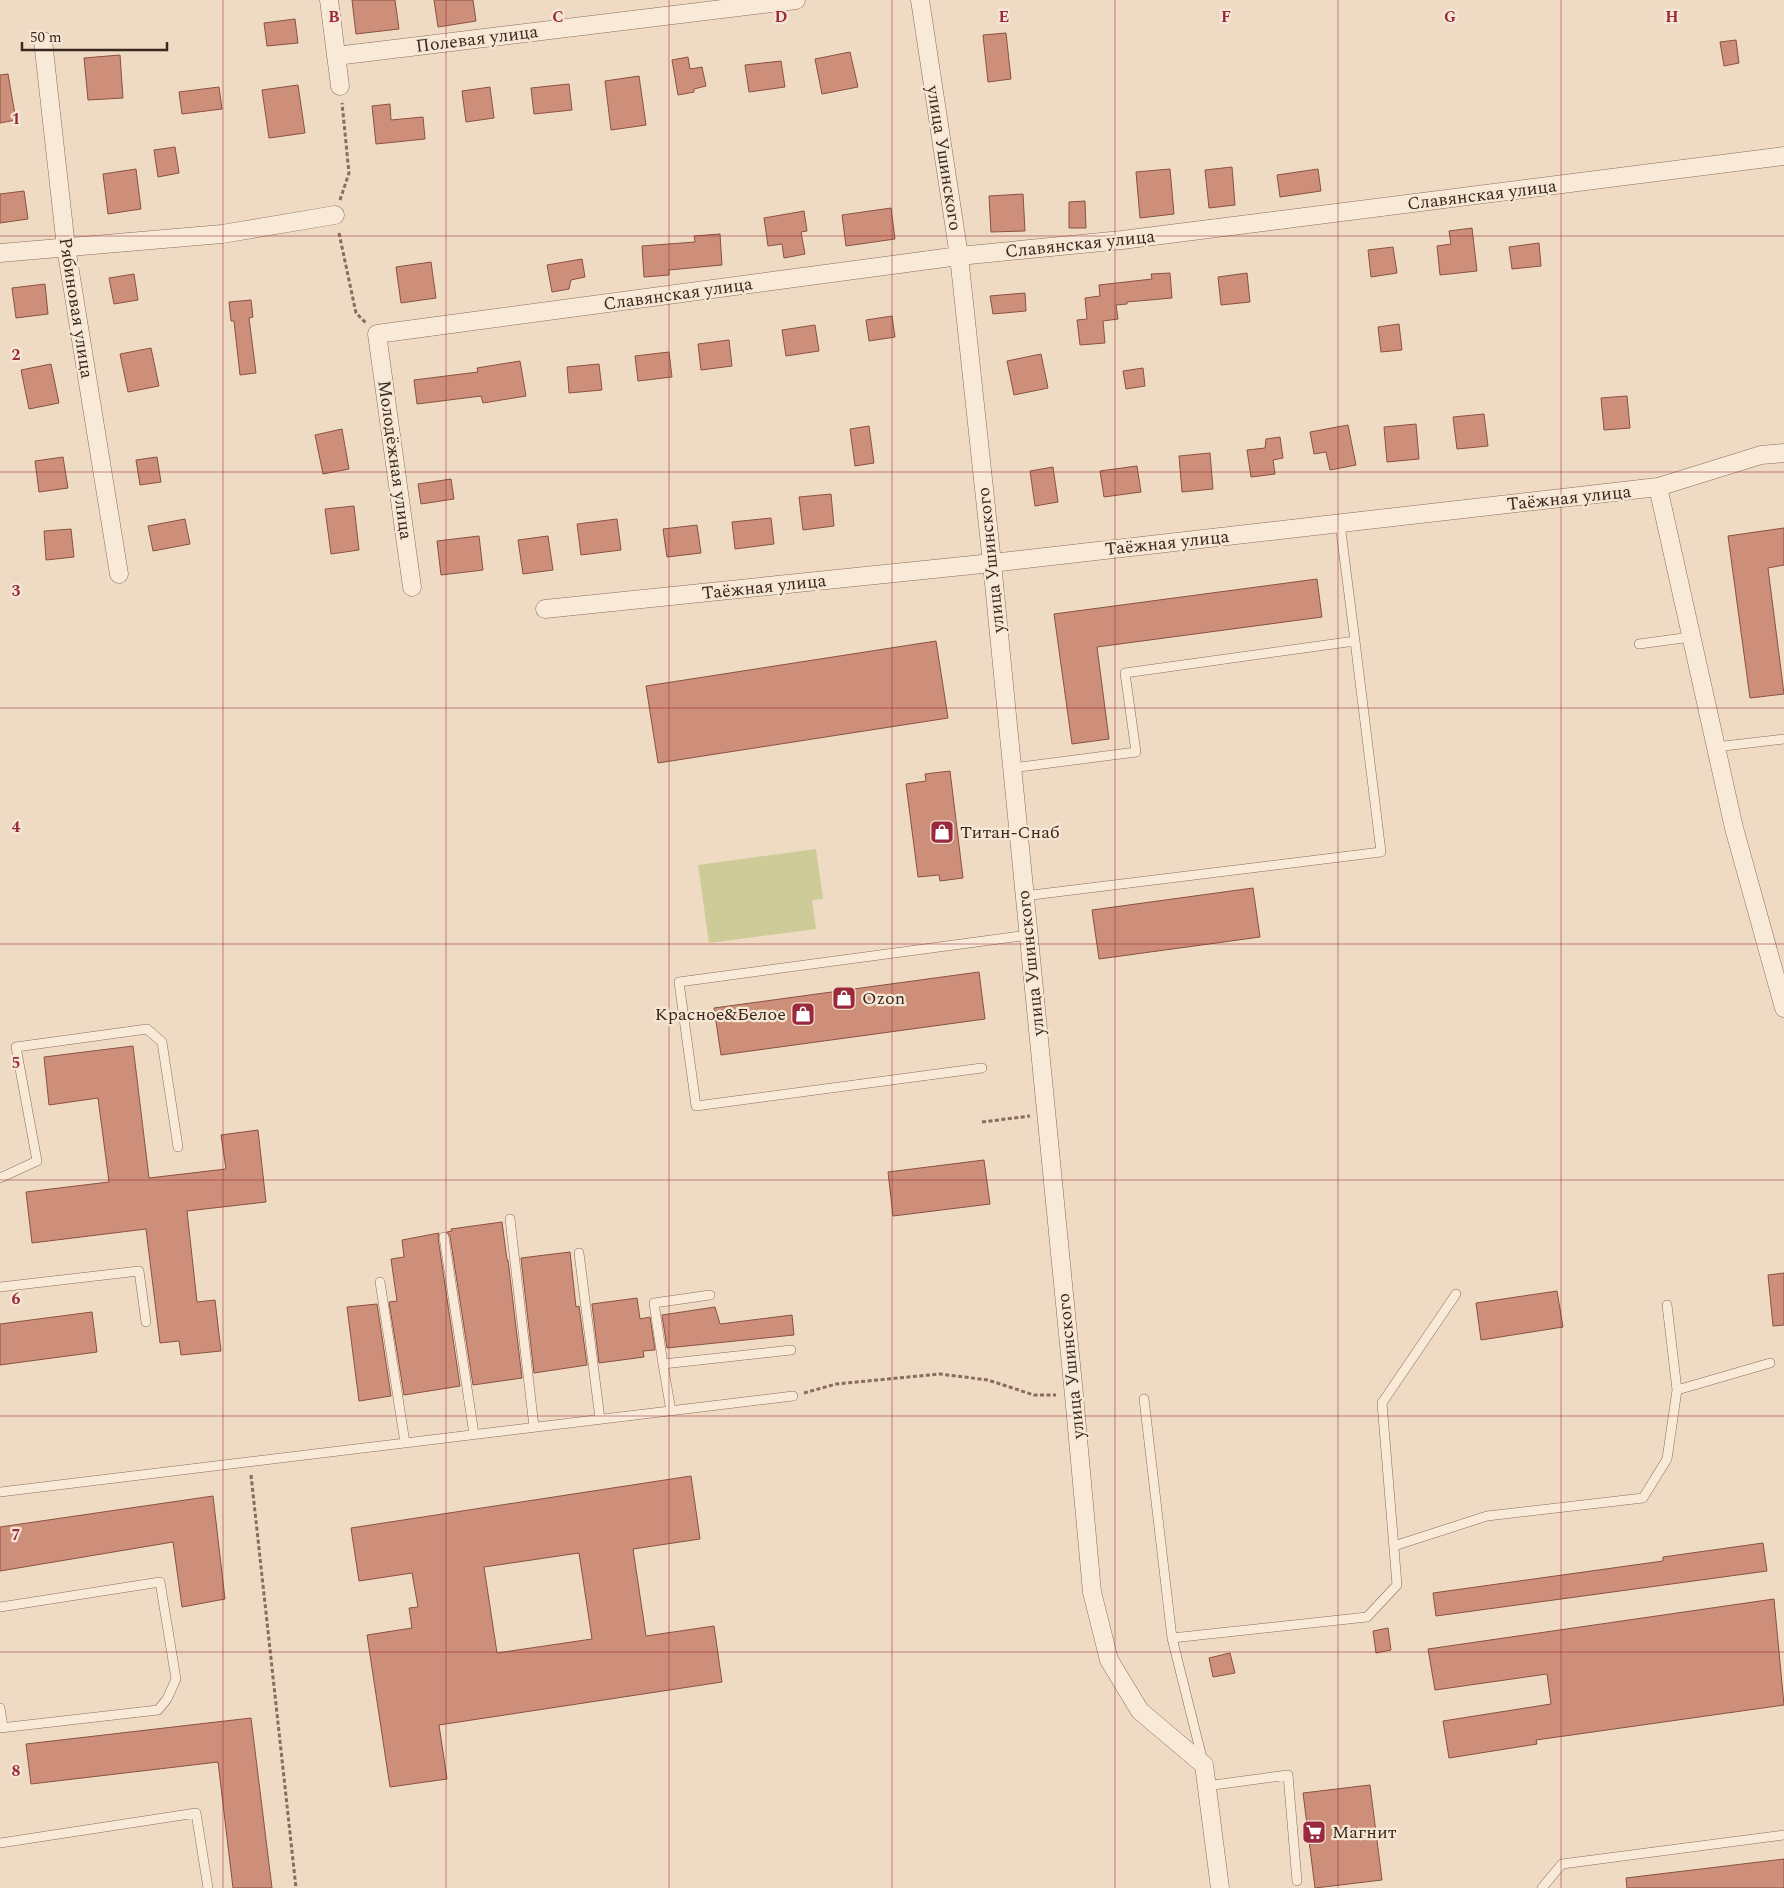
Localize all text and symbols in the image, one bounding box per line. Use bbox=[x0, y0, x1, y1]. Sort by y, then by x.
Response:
text: B bbox=[328, 5, 340, 29]
text: C bbox=[552, 5, 564, 29]
text: D bbox=[775, 5, 788, 29]
text: E bbox=[999, 5, 1009, 29]
text: F bbox=[1221, 5, 1231, 29]
text: G bbox=[1444, 5, 1456, 29]
text: H bbox=[1665, 5, 1679, 29]
street label: Полевая улица bbox=[414, 18, 540, 60]
scale bar bbox=[22, 20, 168, 52]
text: 50 m bbox=[30, 26, 62, 49]
street label: улица Ушинского bbox=[919, 83, 969, 232]
text: 1 bbox=[12, 107, 20, 131]
street label: Славянская улица bbox=[1406, 172, 1559, 218]
street label: Славянская улица bbox=[1004, 223, 1156, 265]
street label: Рябиновая улица bbox=[52, 236, 101, 381]
street label: Славянская улица bbox=[602, 270, 755, 318]
text: 2 bbox=[12, 343, 21, 367]
street label: Молодёжная улица bbox=[370, 379, 420, 542]
street label: Таёжная улица bbox=[1506, 478, 1633, 518]
street label: улица Ушинского bbox=[970, 486, 1012, 635]
street label: Таёжная улица bbox=[1104, 523, 1231, 563]
street label: Таёжная улица bbox=[701, 567, 828, 607]
text: 3 bbox=[12, 579, 21, 603]
text: 4 bbox=[12, 815, 21, 839]
shop icon: Титан-Снаб bbox=[929, 819, 955, 845]
place label: Титан-Снаб bbox=[960, 819, 1060, 846]
street label: улица Ушинского bbox=[1010, 889, 1052, 1038]
shop icon: Ozon bbox=[831, 985, 857, 1011]
place label: Ozon bbox=[862, 985, 905, 1012]
place label: Красное&Белое bbox=[655, 1001, 786, 1028]
shop icon: Красное&Белое bbox=[790, 1001, 816, 1027]
text: 5 bbox=[12, 1051, 20, 1075]
text: 6 bbox=[12, 1287, 21, 1311]
street label: улица Ушинского bbox=[1050, 1292, 1092, 1441]
text: 7 bbox=[12, 1523, 21, 1547]
text: 8 bbox=[12, 1759, 21, 1783]
supermarket icon: Магнит bbox=[1301, 1819, 1327, 1845]
place label: Магнит bbox=[1332, 1819, 1397, 1846]

